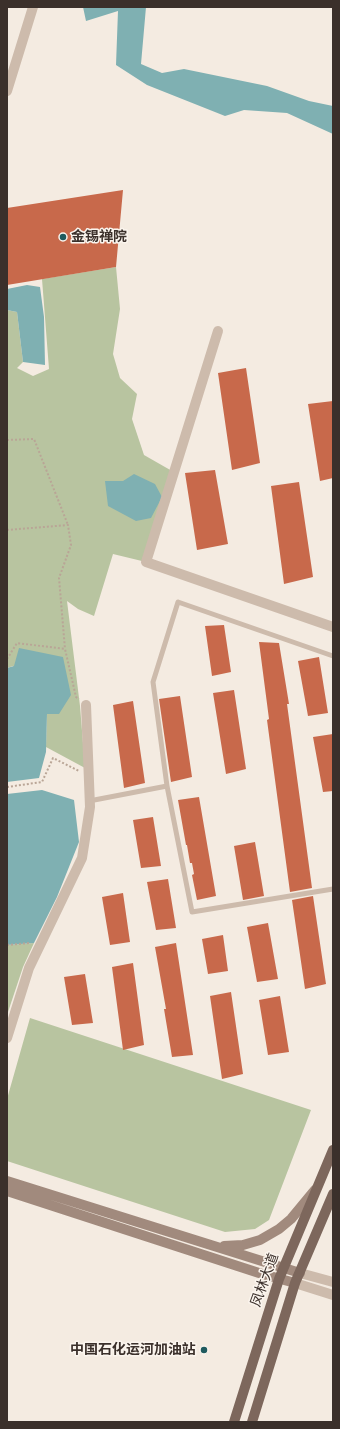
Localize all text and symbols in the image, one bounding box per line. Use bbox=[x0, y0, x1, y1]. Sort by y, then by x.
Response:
place label: 金锡禅院 bbox=[71, 229, 127, 245]
marker: 金锡禅院 bbox=[58, 232, 68, 242]
street label: 凤林大道 bbox=[248, 1251, 282, 1309]
place label: 中国石化运河加油站 bbox=[70, 1342, 196, 1358]
marker: 中国石化运河加油站 bbox=[199, 1345, 209, 1355]

